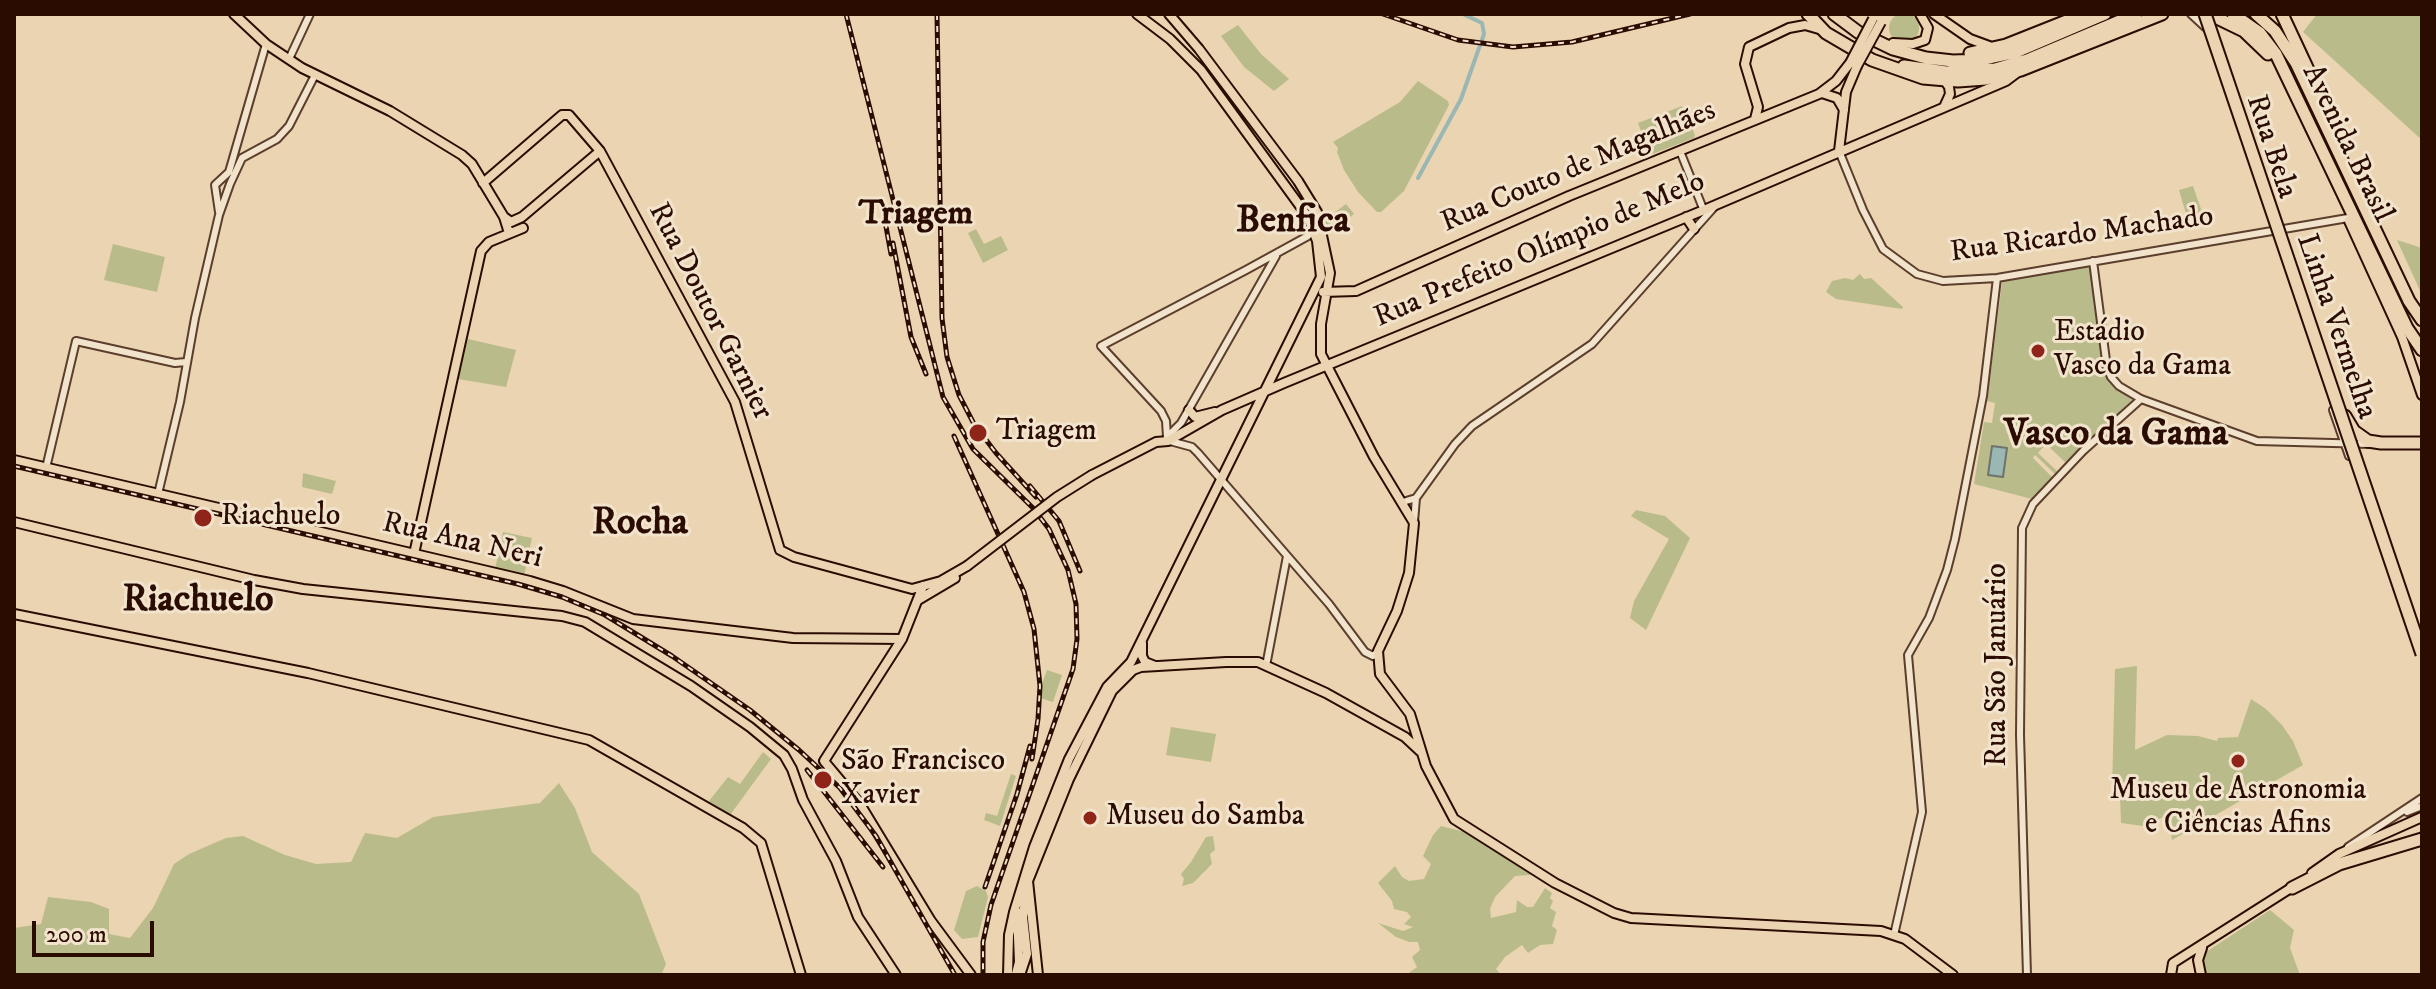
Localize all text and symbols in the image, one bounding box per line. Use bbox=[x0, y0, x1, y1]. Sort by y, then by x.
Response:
street label: Avenida Brasil bbox=[2292, 59, 2400, 229]
street label: Rua Bela bbox=[2236, 91, 2304, 203]
street label: Rua Couto de Magalhães bbox=[1436, 94, 1722, 242]
street label: Rua Prefeito Olímpio de Melo bbox=[1369, 165, 1711, 337]
district label: Triagem bbox=[859, 196, 973, 236]
street label: Rua Doutor Garnier bbox=[639, 198, 779, 426]
district label: Benfica bbox=[1236, 200, 1350, 246]
street label: Rua Ricardo Machado bbox=[1948, 200, 2216, 272]
street label: Linha Vermelha bbox=[2287, 230, 2383, 424]
place label: Estádio Vasco da Gama bbox=[2054, 316, 2231, 386]
marker: Estádio Vasco da Gama bbox=[2029, 342, 2047, 360]
district label: Vasco da Gama bbox=[2004, 413, 2228, 459]
place label: Triagem bbox=[996, 415, 1097, 451]
marker: Triagem bbox=[967, 422, 989, 444]
place label: Riachuelo bbox=[221, 500, 340, 536]
district label: Rocha bbox=[592, 502, 688, 548]
street label: Rua Ana Neri bbox=[379, 506, 545, 578]
marker: Riachuelo bbox=[192, 507, 214, 529]
street label: Rua São Januário bbox=[1981, 563, 2017, 767]
district label: Riachuelo bbox=[122, 579, 274, 625]
place label: São Francisco Xavier bbox=[841, 745, 1005, 816]
marker: Museu de Astronomia e Ciências Afins bbox=[2229, 752, 2247, 770]
marker: São Francisco Xavier bbox=[812, 769, 834, 791]
place label: Museu de Astronomia e Ciências Afins bbox=[2110, 774, 2366, 844]
place label: Museu do Samba bbox=[1106, 800, 1305, 836]
marker: Museu do Samba bbox=[1081, 809, 1099, 827]
scale bar bbox=[36, 905, 158, 955]
text: 200 m bbox=[46, 920, 107, 950]

